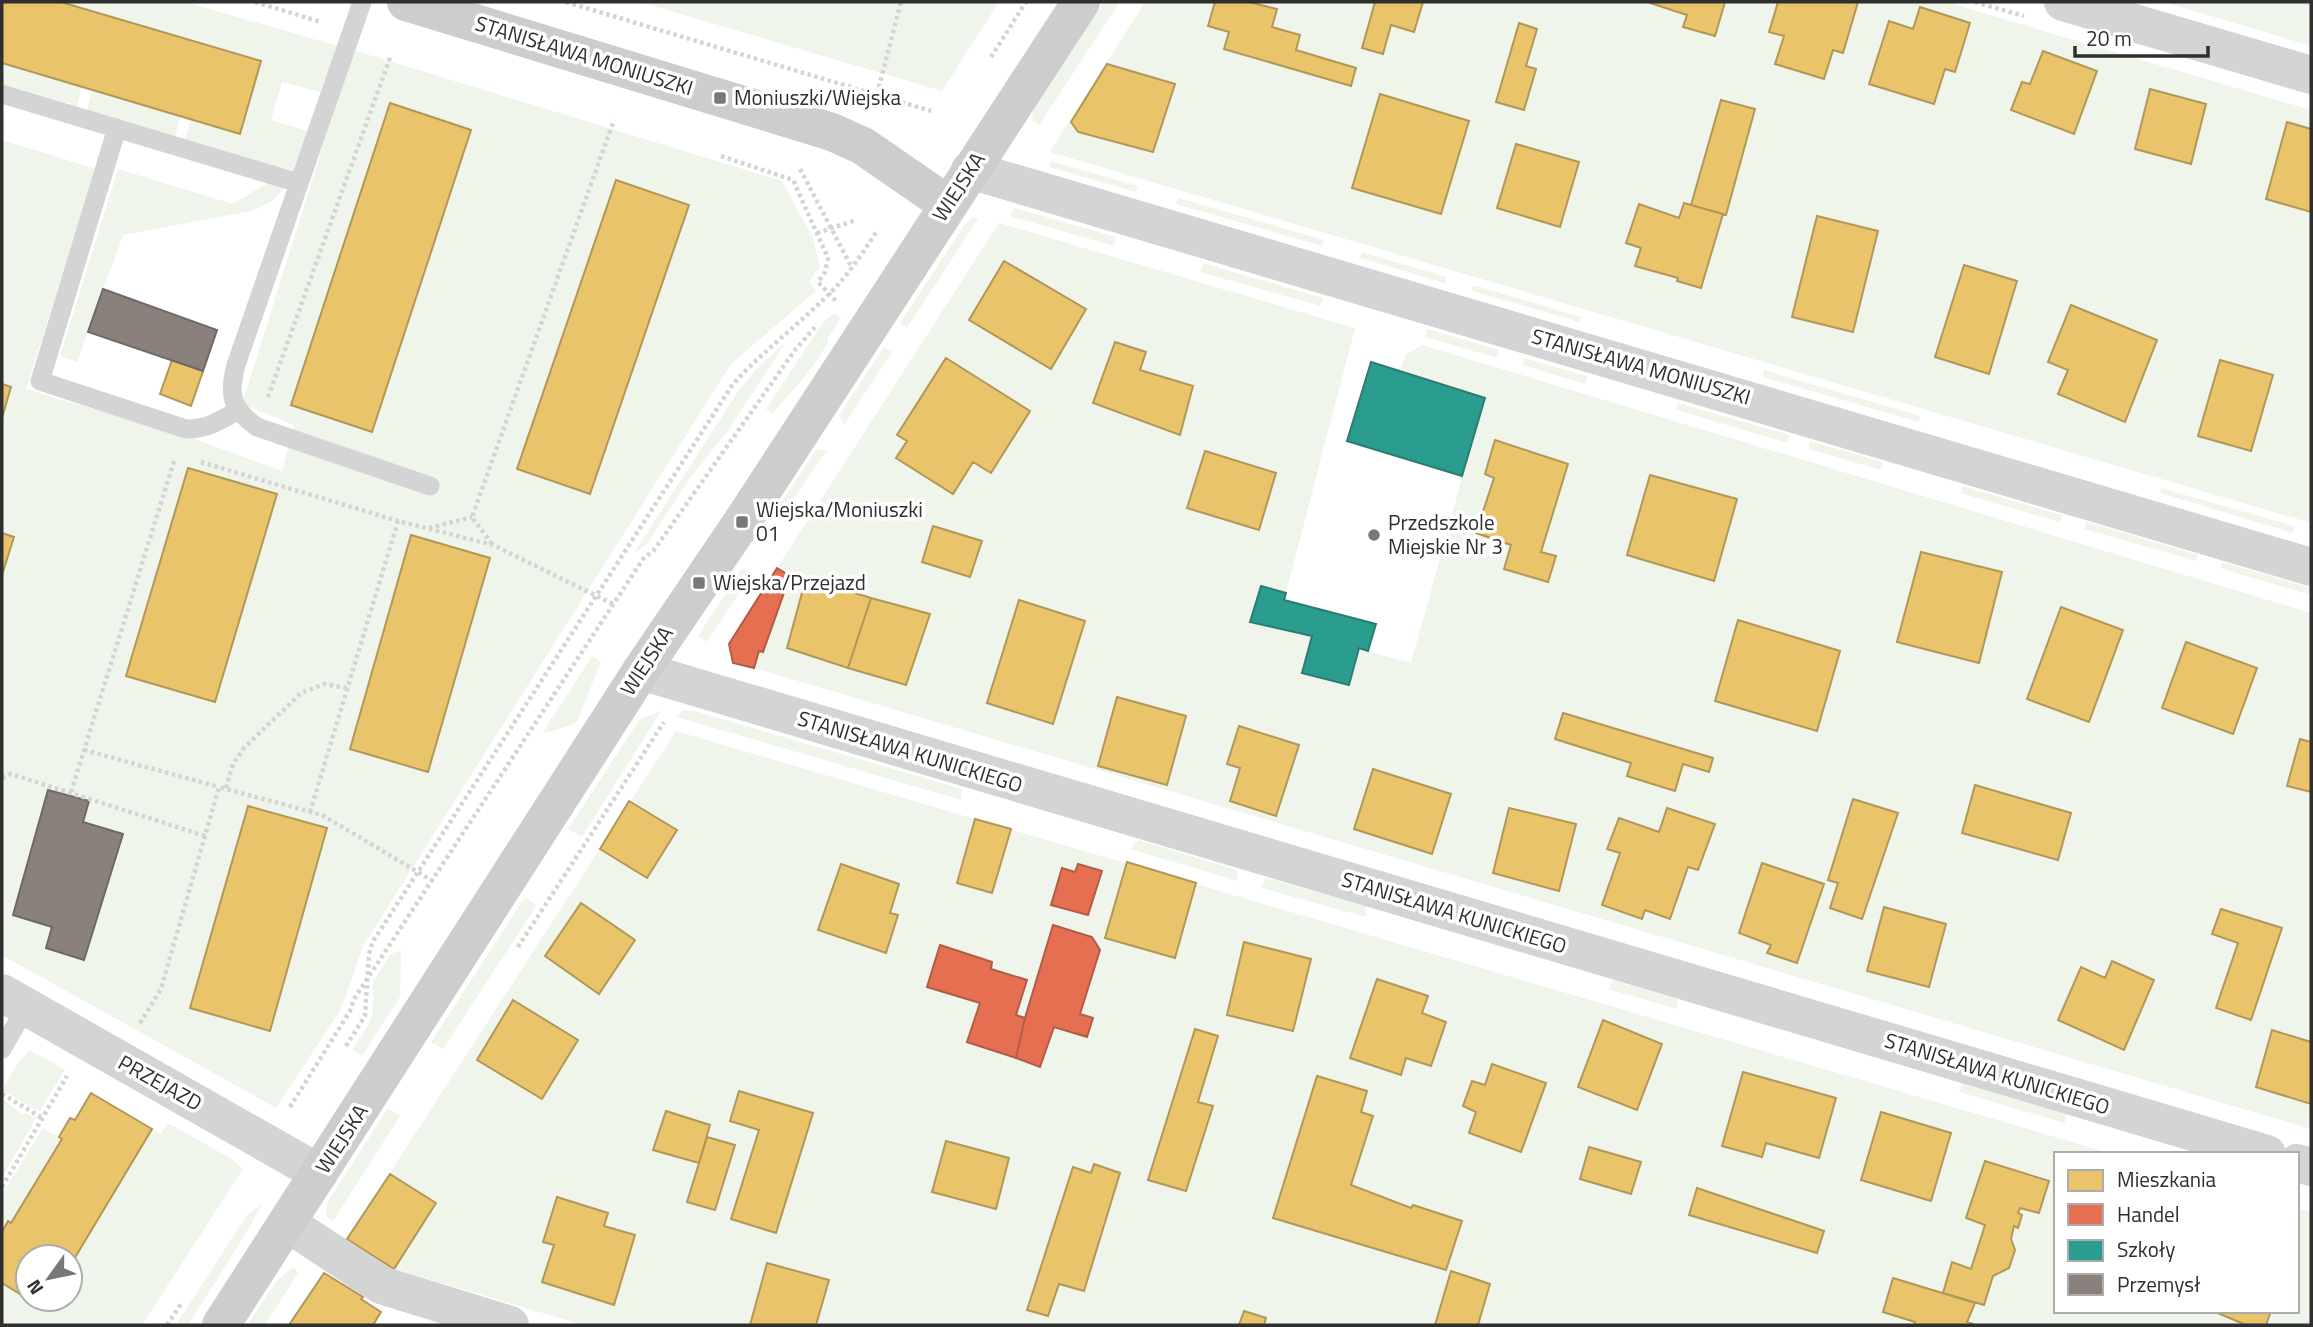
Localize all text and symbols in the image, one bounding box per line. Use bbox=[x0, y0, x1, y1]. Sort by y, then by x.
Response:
street label: STANISŁAWA MONIUSZKI bbox=[471, 7, 697, 103]
scale bar bbox=[2075, 14, 2208, 58]
text: 20 m bbox=[2086, 22, 2132, 54]
place label: Moniuszki/Wiejska bbox=[734, 81, 901, 113]
marker: Moniuszki/Wiejska bbox=[712, 90, 728, 106]
street label: WIEJSKA bbox=[924, 145, 993, 228]
street label: STANISŁAWA MONIUSZKI bbox=[1528, 319, 1754, 413]
place label: Wiejska/Moniuszki 01 bbox=[756, 493, 923, 549]
place label: Przedszkole Miejskie Nr 3 bbox=[1388, 506, 1503, 562]
marker: Wiejska/Moniuszki 01 bbox=[734, 514, 750, 530]
marker: Przedszkole Miejskie Nr 3 bbox=[1366, 527, 1382, 543]
place label: Wiejska/Przejazd bbox=[713, 566, 866, 598]
marker: Wiejska/Przejazd bbox=[691, 575, 707, 591]
street label: WIEJSKA bbox=[612, 619, 681, 702]
street label: STANISŁAWA KUNICKIEGO bbox=[794, 702, 1027, 801]
street label: STANISŁAWA KUNICKIEGO bbox=[1338, 863, 1571, 962]
street label: STANISŁAWA KUNICKIEGO bbox=[1881, 1024, 2114, 1123]
street label: PRZEJAZD bbox=[113, 1046, 208, 1118]
street label: WIEJSKA bbox=[307, 1097, 376, 1180]
legend bbox=[2054, 1152, 2299, 1313]
text: Mieszkania bbox=[2117, 1163, 2217, 1195]
text: Handel bbox=[2117, 1198, 2180, 1230]
text: Szkoły bbox=[2117, 1233, 2175, 1265]
north arrow bbox=[14, 1243, 84, 1313]
text: Przemysł bbox=[2117, 1268, 2201, 1300]
text: N bbox=[19, 1274, 50, 1301]

